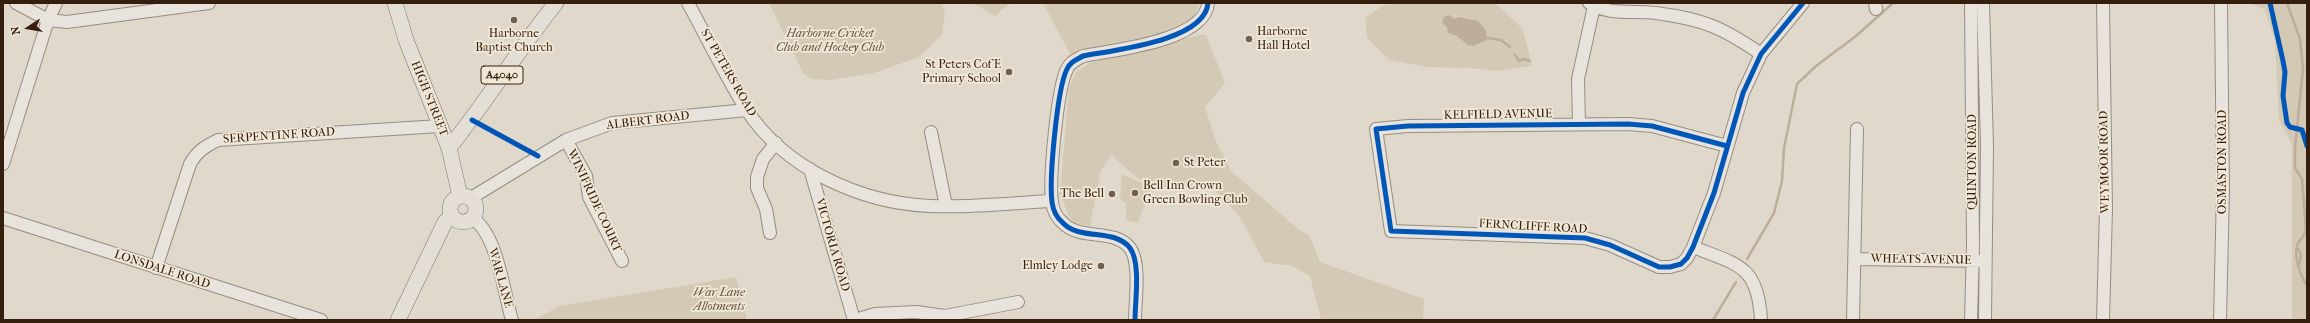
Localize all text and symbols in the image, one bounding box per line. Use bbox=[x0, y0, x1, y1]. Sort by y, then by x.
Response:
north arrow bbox=[8, 8, 48, 48]
marker: Harborne Baptist Church bbox=[509, 15, 519, 25]
text: N bbox=[9, 25, 23, 36]
place label: Harborne Hall Hotel bbox=[1257, 25, 1310, 53]
place label: Harborne Baptist Church bbox=[475, 27, 553, 55]
street label: ST PETERS ROAD bbox=[697, 27, 759, 119]
park label: Harborne Cricket Club and Hockey Club bbox=[776, 27, 884, 55]
marker: Harborne Hall Hotel bbox=[1244, 34, 1254, 44]
place label: St Peters CofE Primary School bbox=[922, 58, 1001, 86]
street label: HIGH STREET bbox=[407, 59, 451, 139]
road number: A4040 bbox=[481, 66, 523, 84]
marker: St Peters CofE Primary School bbox=[1004, 67, 1014, 77]
street label: KELFIELD AVENUE bbox=[1444, 107, 1552, 123]
street label: ALBERT ROAD bbox=[606, 109, 690, 133]
street label: WEYMOOR ROAD bbox=[2097, 110, 2113, 214]
street label: OSMASTON ROAD bbox=[2216, 110, 2230, 214]
street label: QUINTON ROAD bbox=[1966, 114, 1980, 210]
street label: SERPENTINE ROAD bbox=[223, 125, 335, 147]
street label: WINIFRIDE COURT bbox=[564, 147, 624, 255]
place label: St Peter bbox=[1184, 156, 1225, 170]
marker: St Peter bbox=[1171, 158, 1181, 168]
place label: Bell Inn Crown Green Bowling Club bbox=[1143, 179, 1248, 207]
place label: The Bell bbox=[1060, 187, 1104, 201]
marker: Bell Inn Crown Green Bowling Club bbox=[1130, 188, 1140, 198]
marker: The Bell bbox=[1107, 189, 1117, 199]
street label: VICTORIA ROAD bbox=[812, 197, 852, 293]
street label: FERNCLIFFE ROAD bbox=[1478, 217, 1588, 237]
street label: WAR LANE bbox=[485, 246, 515, 310]
street label: LONSDALE ROAD bbox=[112, 248, 212, 292]
street label: WHEATS AVENUE bbox=[1870, 252, 1972, 268]
place label: Elmley Lodge bbox=[1022, 259, 1093, 273]
marker: Elmley Lodge bbox=[1096, 261, 1106, 271]
park label: War Lane Allotments bbox=[693, 286, 745, 314]

